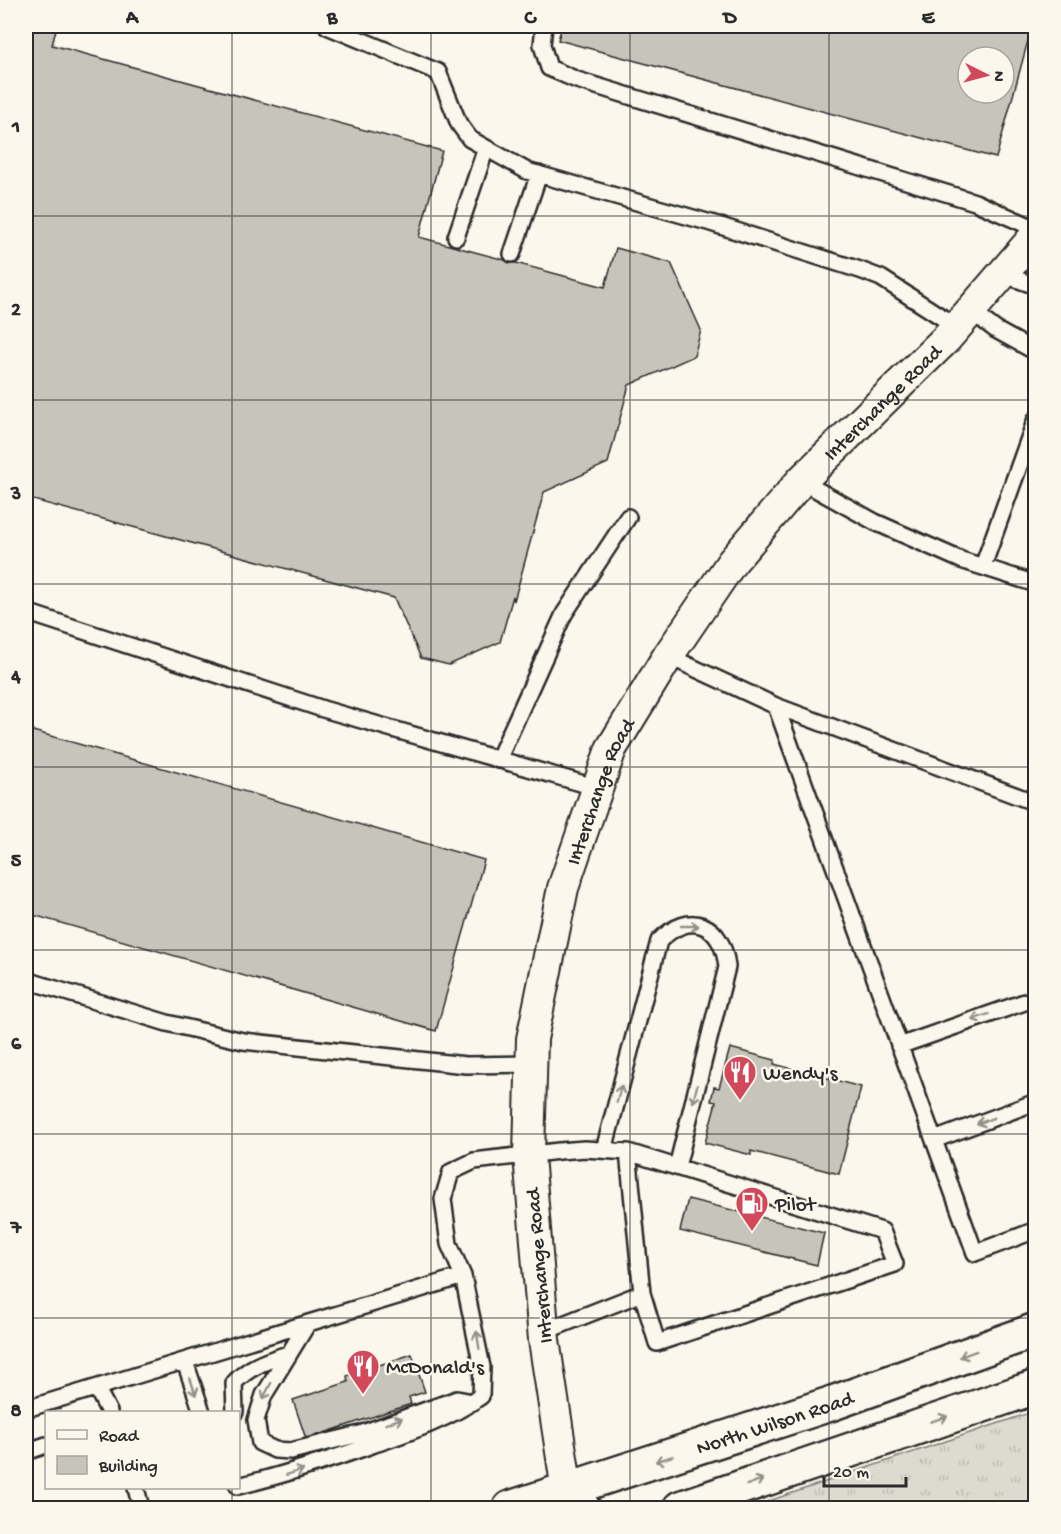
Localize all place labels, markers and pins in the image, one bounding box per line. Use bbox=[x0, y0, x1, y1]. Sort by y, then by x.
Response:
restaurant icon: Wendy's bbox=[722, 1054, 758, 1101]
place label: Wendy's bbox=[763, 1063, 839, 1088]
fuel station icon: Pilot bbox=[734, 1185, 770, 1232]
place label: Pilot bbox=[774, 1194, 818, 1219]
restaurant icon: McDonald's bbox=[345, 1348, 381, 1395]
place label: McDonald's bbox=[386, 1357, 485, 1382]

